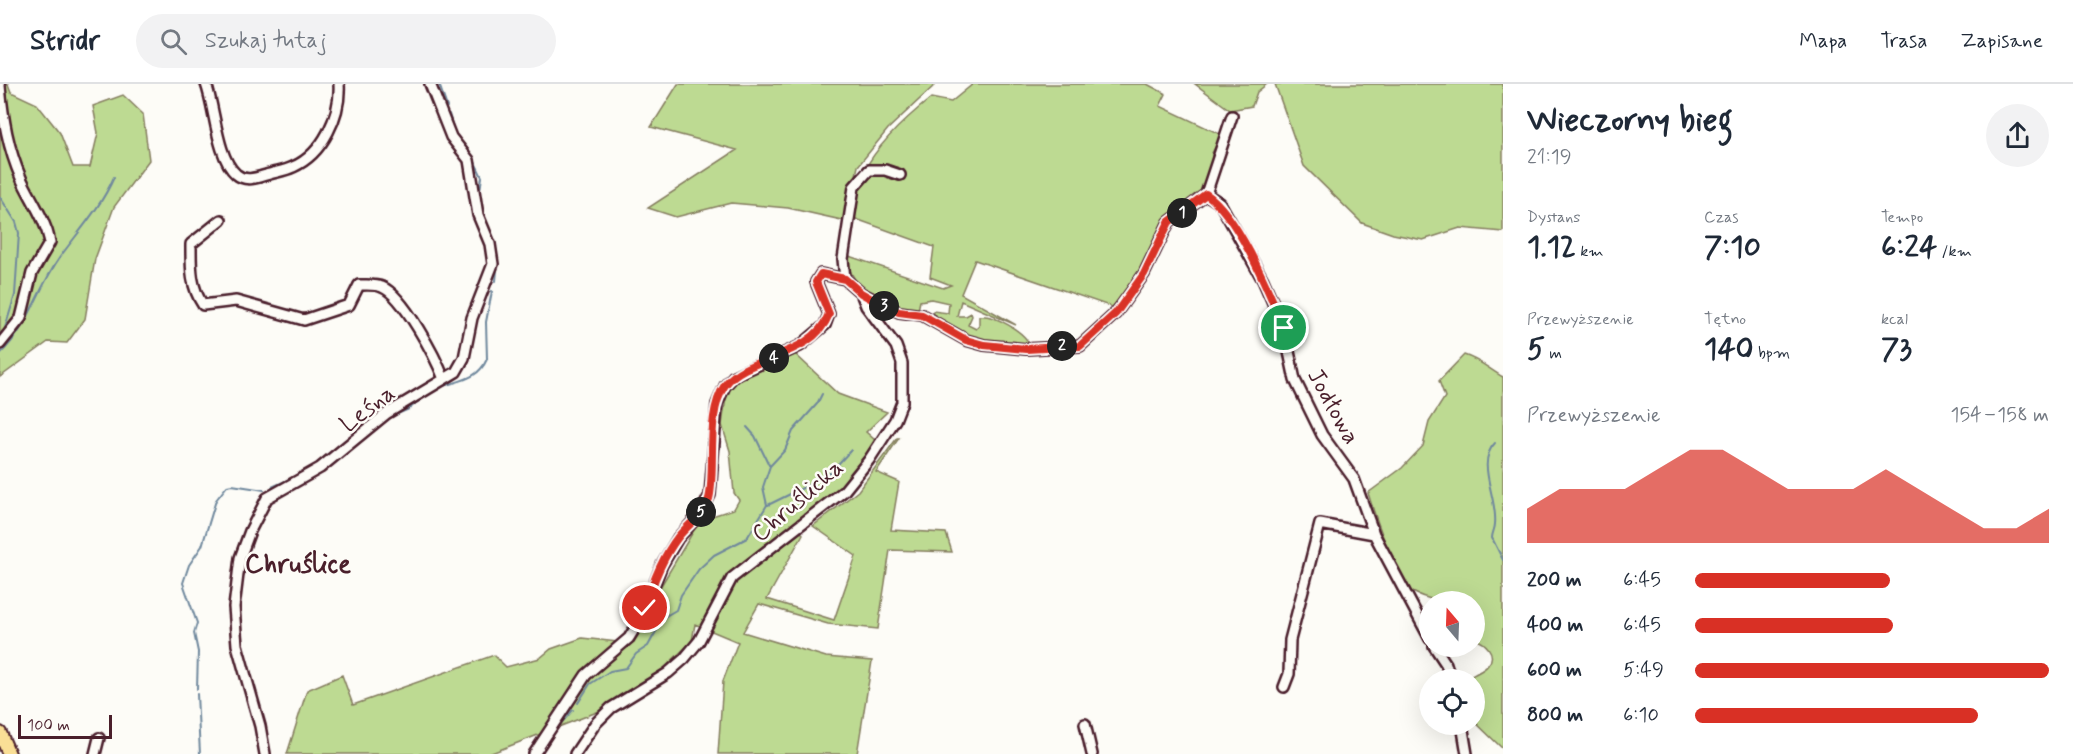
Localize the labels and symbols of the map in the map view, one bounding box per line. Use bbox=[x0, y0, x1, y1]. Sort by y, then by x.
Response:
pin: 1 bbox=[1167, 198, 1197, 228]
pin: 3 bbox=[869, 291, 899, 321]
pin bbox=[1258, 302, 1309, 353]
pin: 2 bbox=[1047, 331, 1077, 361]
pin: 4 bbox=[759, 343, 789, 373]
street label: Jodłowa bbox=[1299, 363, 1366, 450]
street label: Leśna bbox=[334, 378, 402, 440]
street label: Chruślicka bbox=[746, 453, 850, 550]
pin: 5 bbox=[686, 497, 716, 527]
district label: Chruślice bbox=[245, 548, 351, 582]
pin bbox=[619, 582, 670, 633]
north arrow bbox=[1419, 591, 1485, 657]
scale bar bbox=[18, 712, 112, 740]

